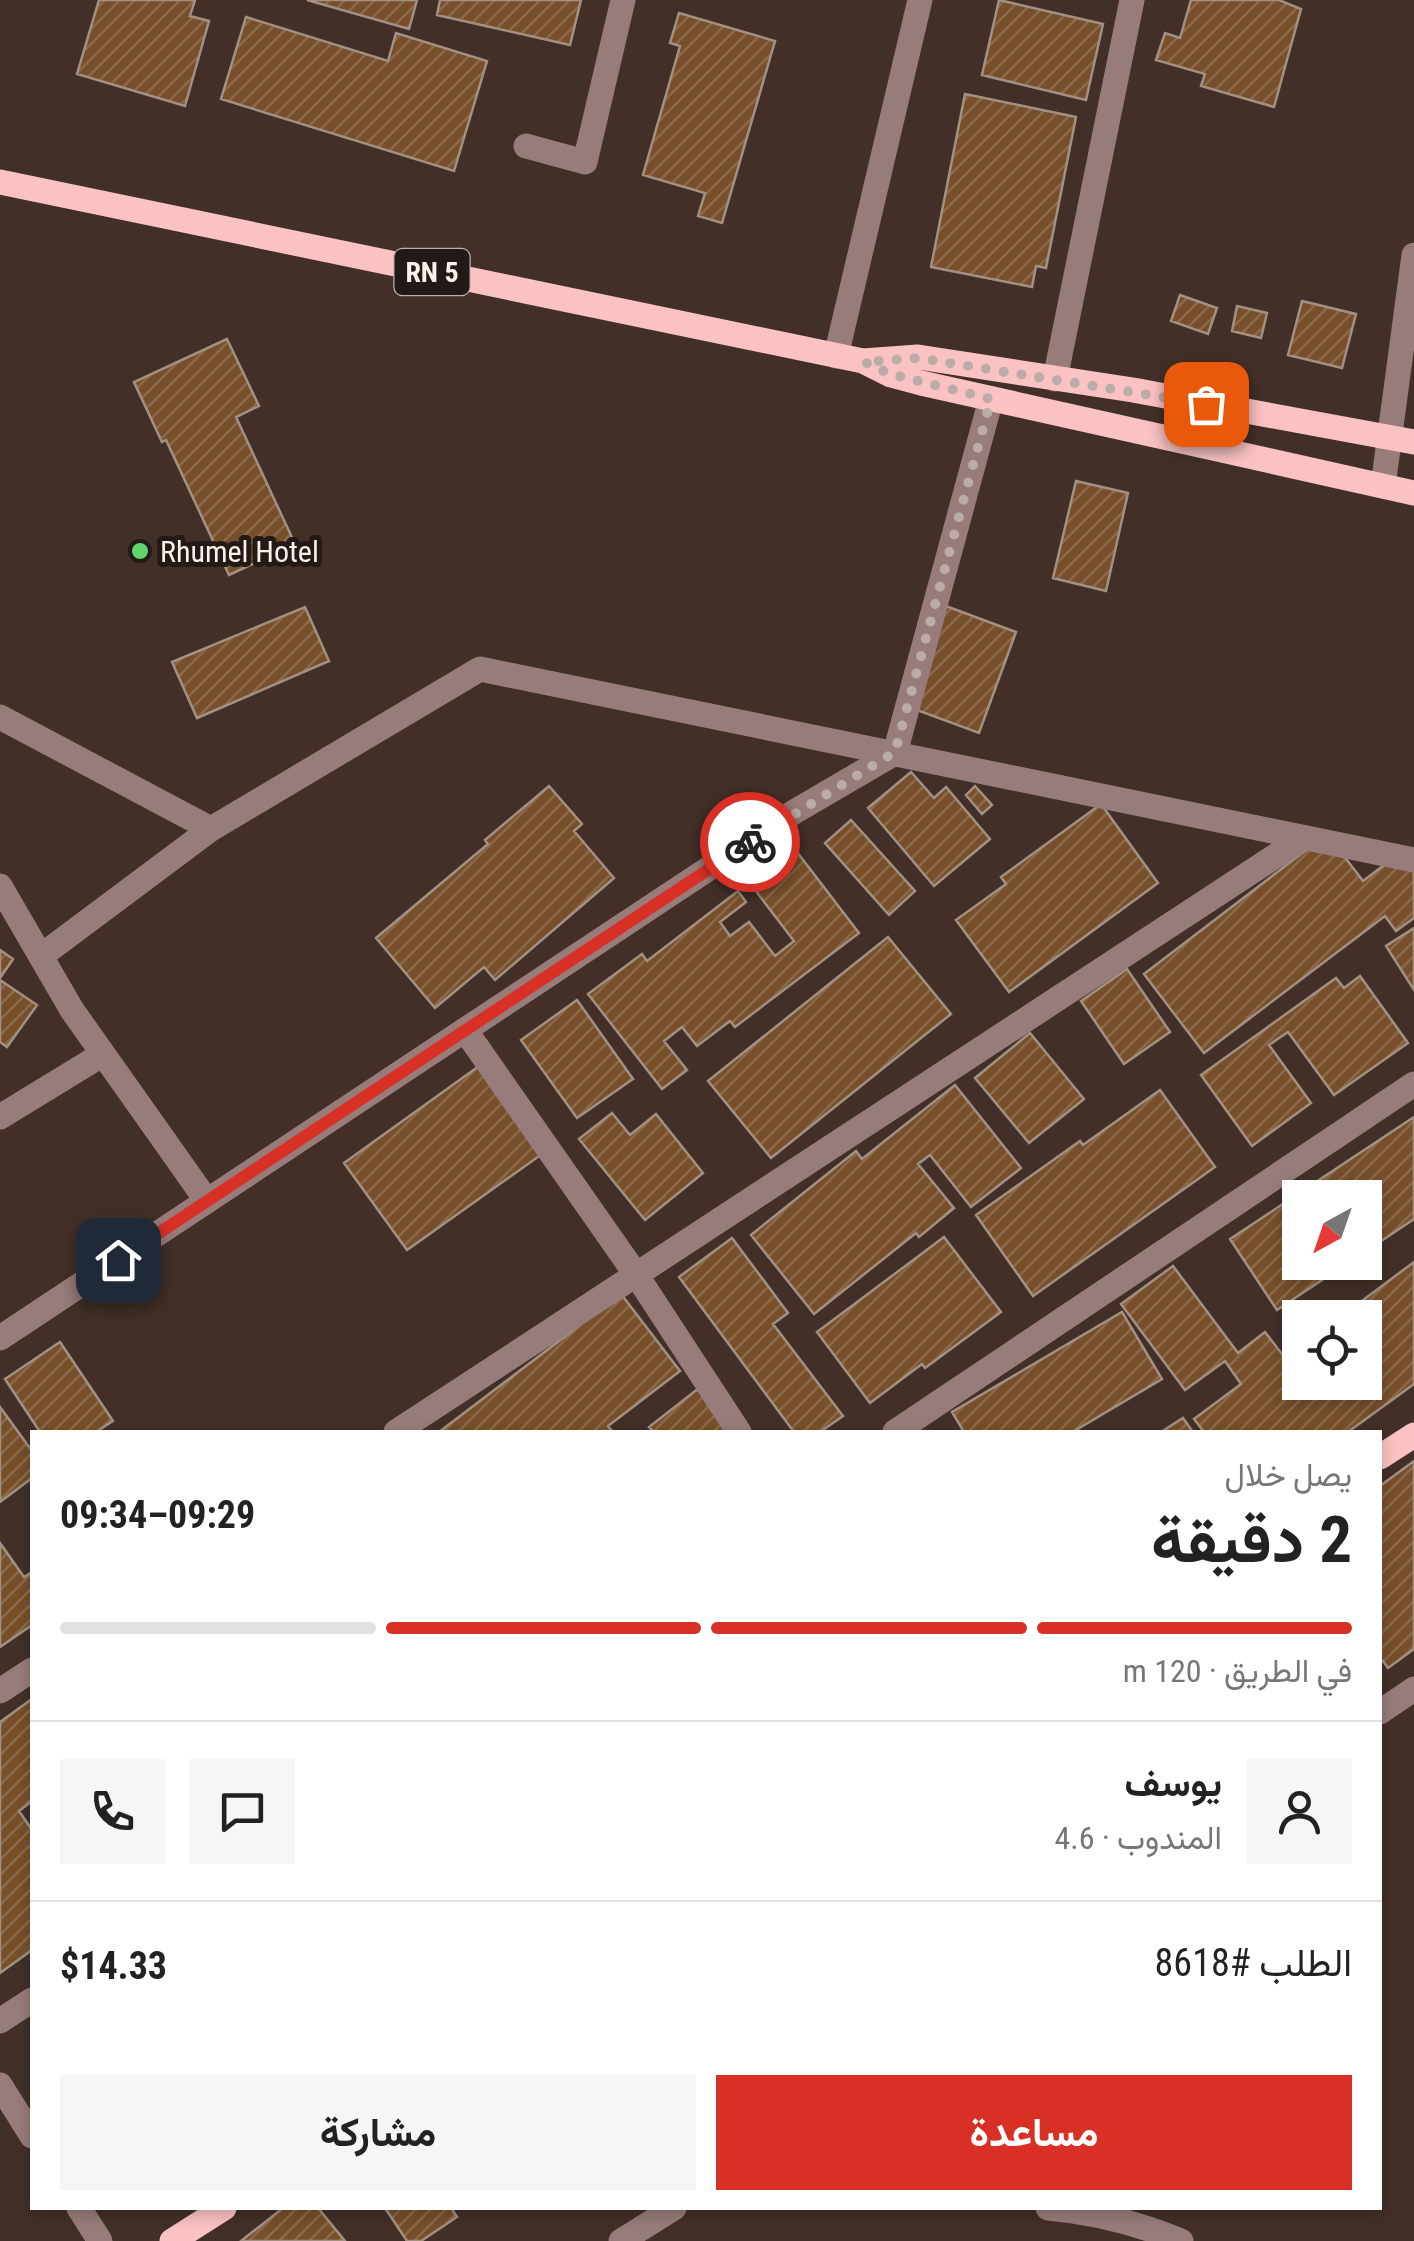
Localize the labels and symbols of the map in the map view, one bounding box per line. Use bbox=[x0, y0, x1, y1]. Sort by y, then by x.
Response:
road number: RN 5 bbox=[394, 249, 470, 295]
pin bbox=[1164, 362, 1249, 447]
place label: Rhumel Hotel bbox=[160, 534, 319, 569]
marker: Rhumel Hotel bbox=[129, 540, 151, 562]
courier bbox=[700, 792, 800, 892]
north arrow bbox=[1282, 1180, 1382, 1280]
pin bbox=[76, 1218, 161, 1303]

